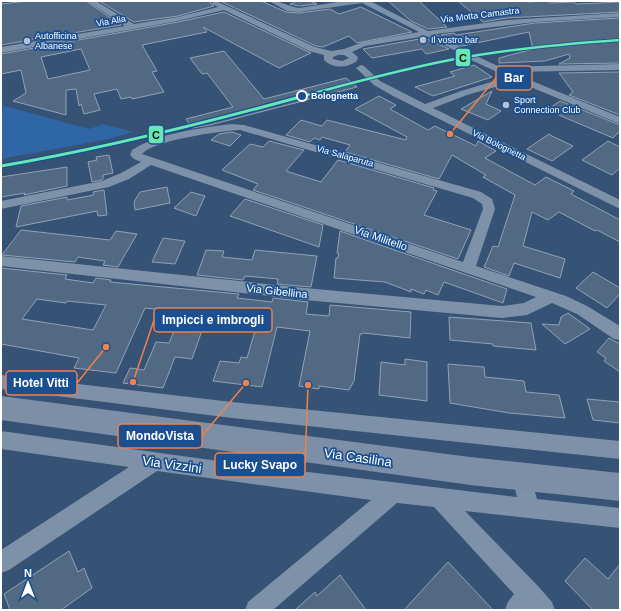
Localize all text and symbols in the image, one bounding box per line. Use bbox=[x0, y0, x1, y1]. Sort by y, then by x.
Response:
street label: Via Motta Camastra bbox=[440, 5, 520, 25]
street label: Via Alia bbox=[95, 13, 127, 29]
place label: Autofficina Albanese bbox=[35, 31, 77, 51]
marker: Il vostro bar bbox=[418, 35, 428, 45]
place label: Il vostro bar bbox=[431, 35, 478, 45]
marker: Autofficina Albanese bbox=[22, 36, 32, 46]
line badge: C bbox=[455, 48, 471, 67]
text: C bbox=[459, 52, 467, 64]
callout: Bar bbox=[496, 66, 532, 90]
text: Bar bbox=[504, 71, 524, 85]
marker: Bolognetta bbox=[296, 90, 308, 102]
place label: Bolognetta bbox=[311, 91, 359, 101]
place label: Sport Connection Club bbox=[514, 95, 581, 115]
marker: Sport Connection Club bbox=[501, 100, 511, 110]
line badge: C bbox=[148, 125, 164, 144]
street label: Via Bolognetta bbox=[471, 128, 527, 162]
text: C bbox=[152, 129, 160, 141]
street label: Via Salaparuta bbox=[315, 143, 375, 169]
street label: Via Militello bbox=[353, 223, 409, 253]
street label: Via Gibellina bbox=[246, 282, 309, 300]
callout: Impicci e imbrogli bbox=[154, 308, 272, 332]
text: Impicci e imbrogli bbox=[162, 313, 264, 327]
callout: Hotel Vitti bbox=[6, 371, 77, 395]
text: Hotel Vitti bbox=[13, 376, 69, 390]
callout: MondoVista bbox=[118, 424, 202, 448]
text: MondoVista bbox=[126, 429, 194, 443]
street label: Via Casilina bbox=[323, 445, 394, 470]
street label: Via Vizzini bbox=[141, 453, 203, 476]
callout: Lucky Svapo bbox=[215, 453, 305, 477]
text: Lucky Svapo bbox=[223, 458, 297, 472]
north arrow bbox=[8, 563, 48, 603]
text: N bbox=[24, 567, 32, 579]

